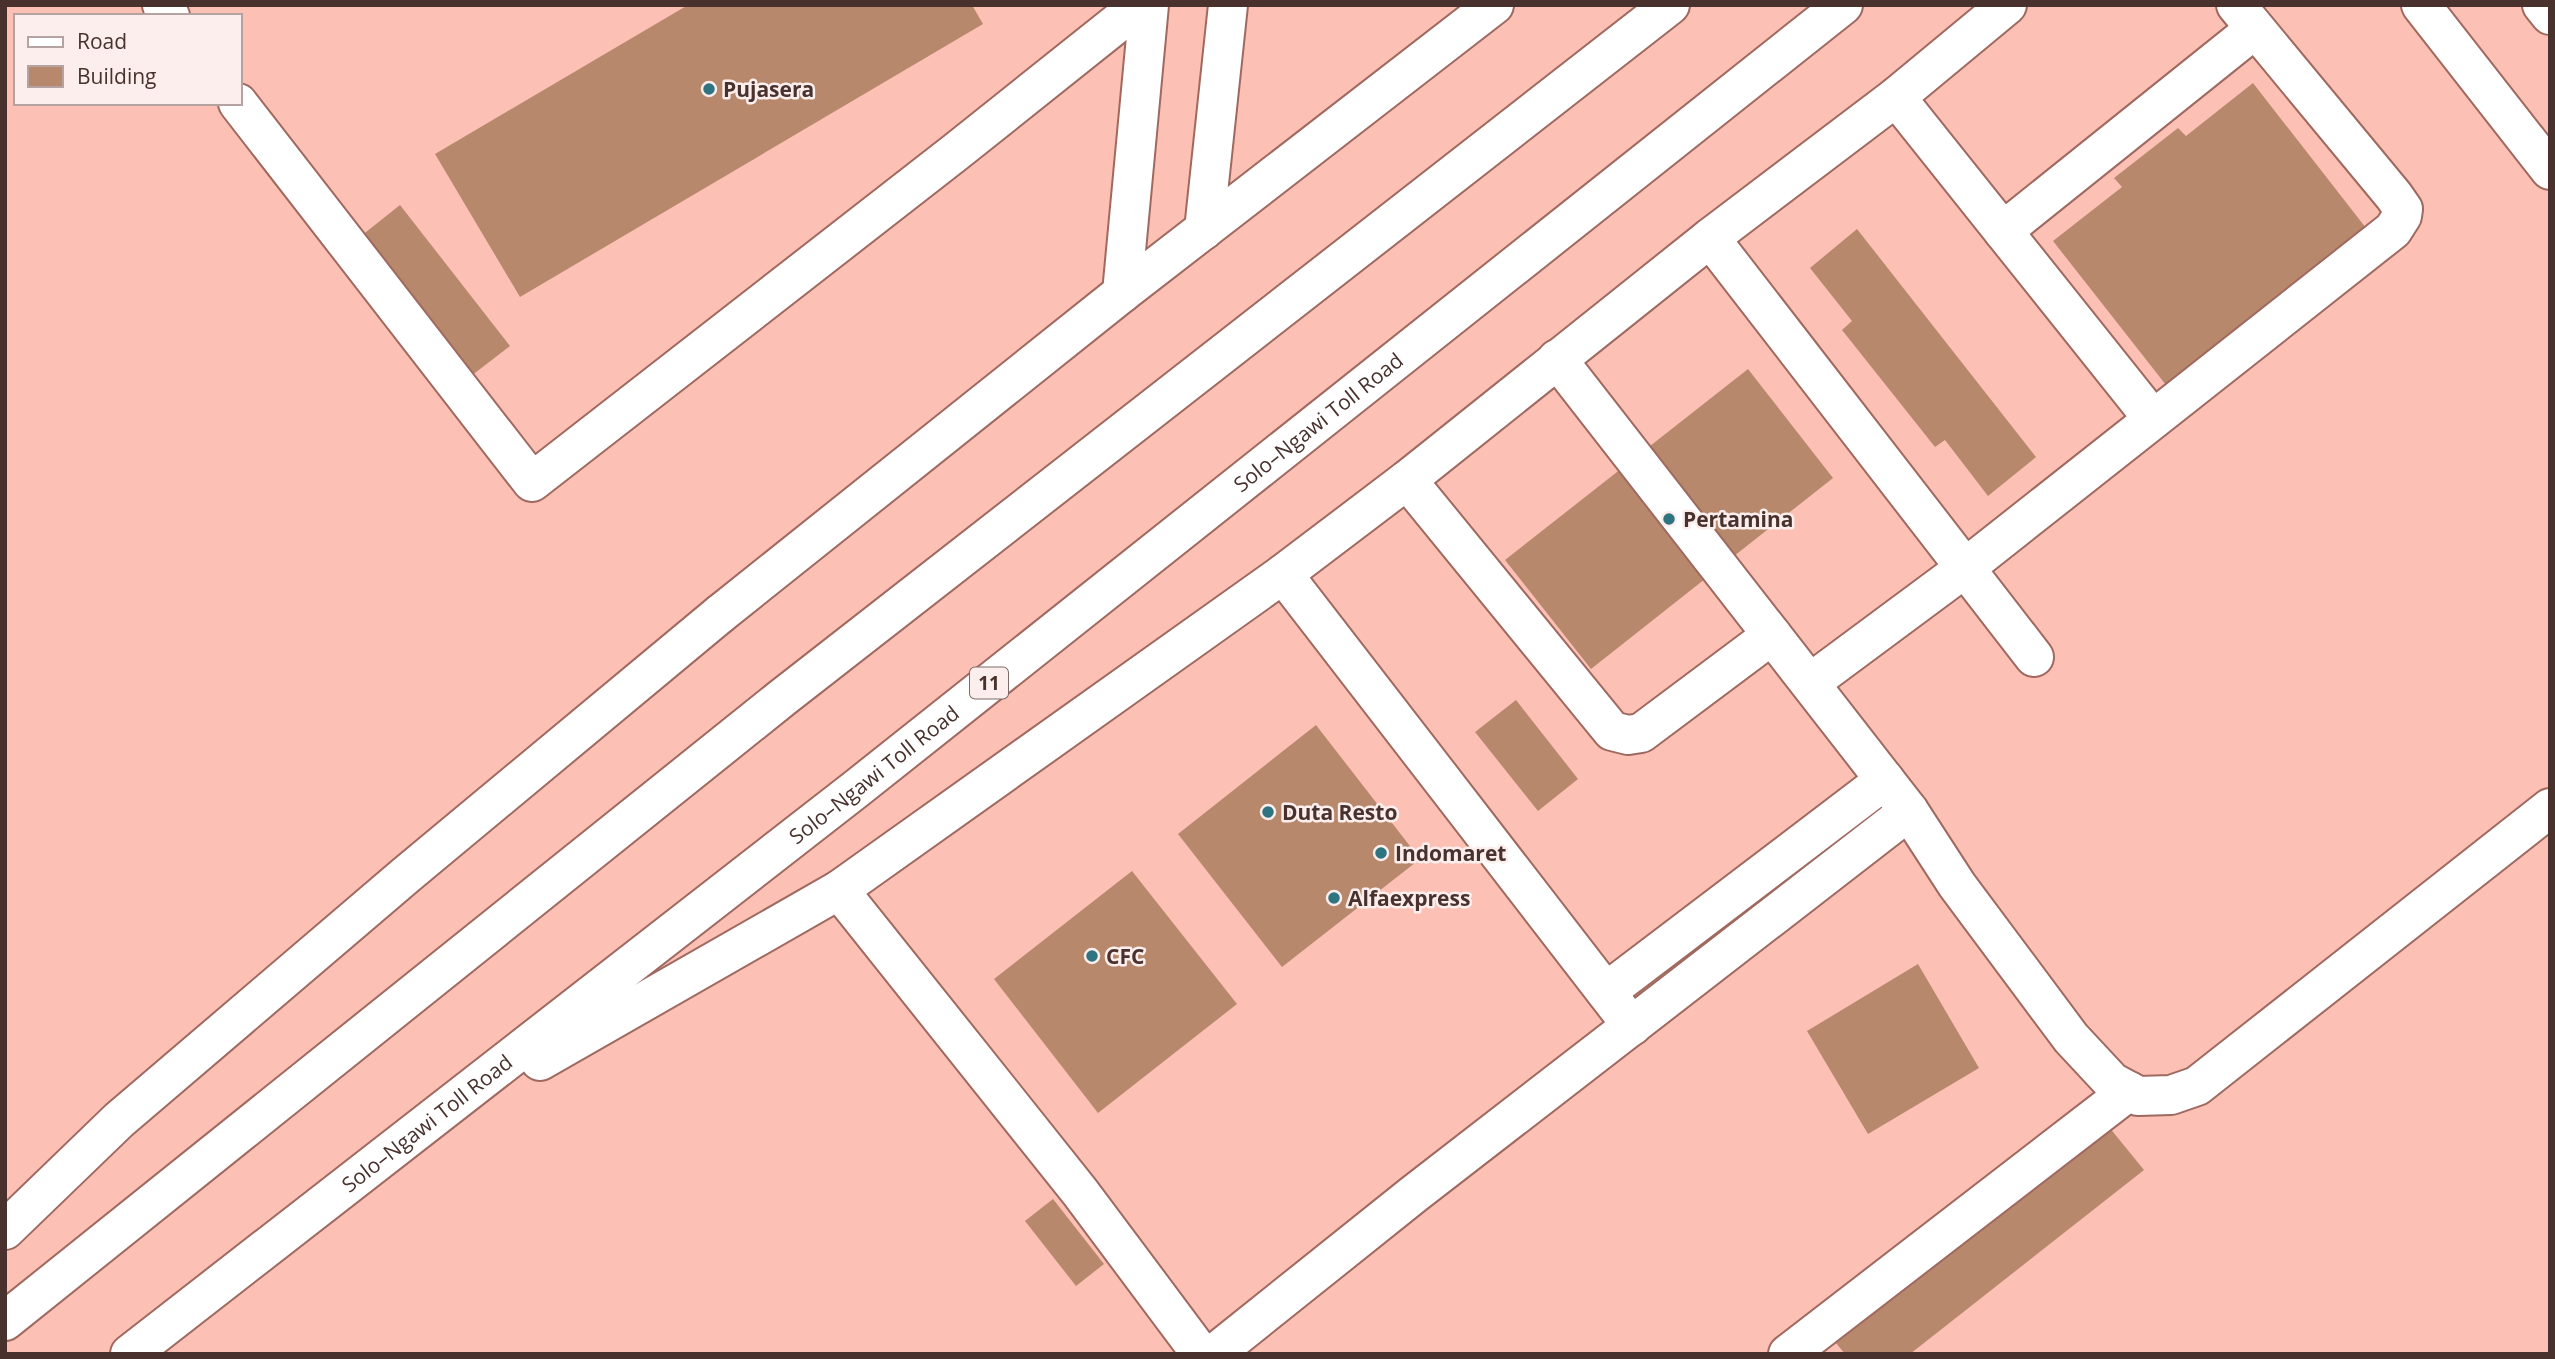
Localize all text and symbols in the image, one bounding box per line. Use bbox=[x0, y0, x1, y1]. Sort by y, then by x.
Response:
legend bbox=[14, 14, 242, 105]
text: Road bbox=[77, 27, 127, 55]
text: Building bbox=[77, 62, 156, 90]
place label: Pujasera bbox=[723, 75, 814, 103]
marker: Pujasera bbox=[701, 81, 717, 97]
street label: Solo–Ngawi Toll Road bbox=[1227, 346, 1409, 498]
place label: Pertamina bbox=[1683, 505, 1793, 533]
marker: Pertamina bbox=[1661, 511, 1677, 527]
road number: 11 bbox=[970, 668, 1008, 698]
street label: Solo–Ngawi Toll Road bbox=[783, 699, 965, 850]
place label: Duta Resto bbox=[1282, 798, 1397, 826]
marker: Duta Resto bbox=[1260, 804, 1276, 820]
place label: Indomaret bbox=[1395, 839, 1506, 867]
marker: Indomaret bbox=[1373, 845, 1389, 861]
place label: Alfaexpress bbox=[1348, 884, 1470, 912]
marker: Alfaexpress bbox=[1326, 890, 1342, 906]
place label: CFC bbox=[1106, 942, 1144, 970]
marker: CFC bbox=[1084, 948, 1100, 964]
street label: Solo–Ngawi Toll Road bbox=[336, 1048, 518, 1198]

